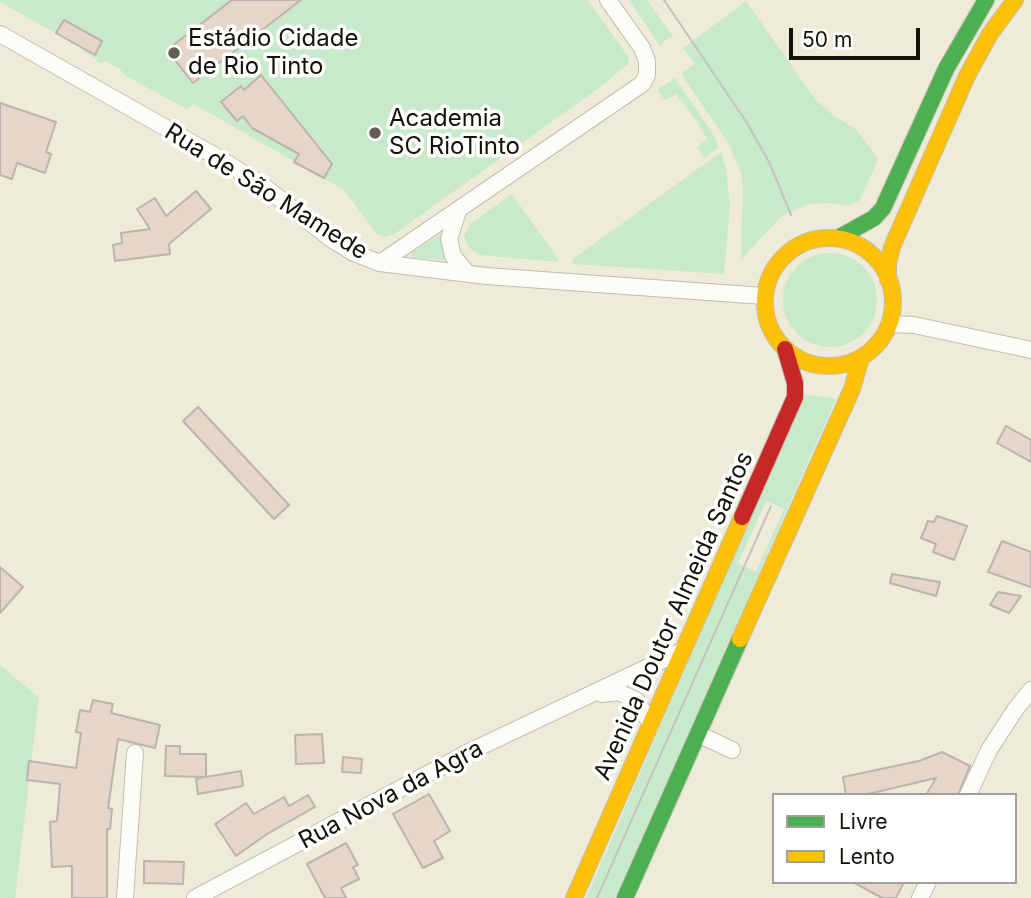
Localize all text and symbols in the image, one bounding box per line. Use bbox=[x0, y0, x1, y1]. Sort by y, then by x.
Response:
scale bar bbox=[793, 14, 924, 58]
place label: Estádio Cidade de Rio Tinto bbox=[188, 25, 358, 81]
text: 50 m bbox=[802, 27, 852, 52]
marker: Estádio Cidade de Rio Tinto bbox=[166, 45, 182, 61]
place label: Academia SC RioTinto bbox=[389, 105, 520, 161]
street label: Rua de São Mamede bbox=[159, 118, 373, 266]
marker: Academia SC RioTinto bbox=[367, 125, 383, 141]
street label: Avenida Doutor Almeida Santos bbox=[588, 447, 760, 785]
street label: Rua Nova da Agra bbox=[294, 734, 488, 856]
legend bbox=[772, 793, 1017, 884]
text: Livre bbox=[839, 809, 888, 834]
text: Lento bbox=[839, 844, 895, 869]

